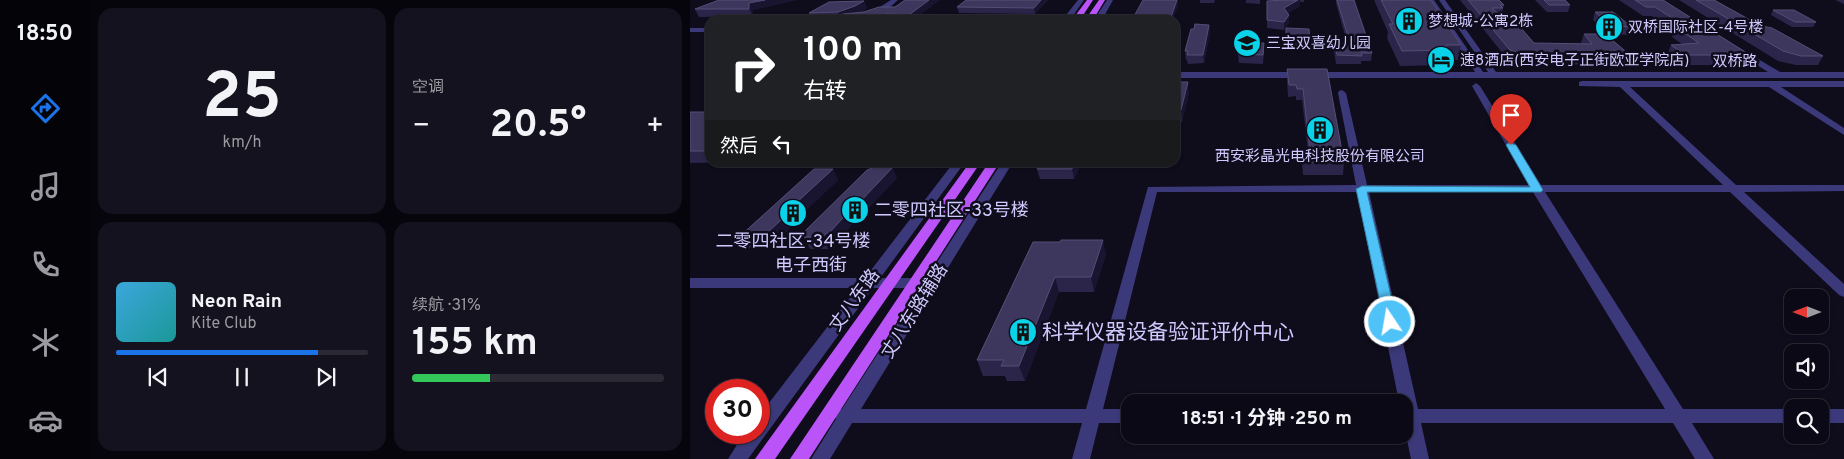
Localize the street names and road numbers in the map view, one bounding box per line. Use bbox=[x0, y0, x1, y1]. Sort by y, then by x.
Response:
street label: 双桥路 bbox=[1712, 53, 1758, 72]
street label: 电子西街 bbox=[775, 255, 847, 278]
street label: 丈八东路辅路 bbox=[877, 260, 954, 364]
street label: 丈八东路 bbox=[825, 265, 886, 337]

